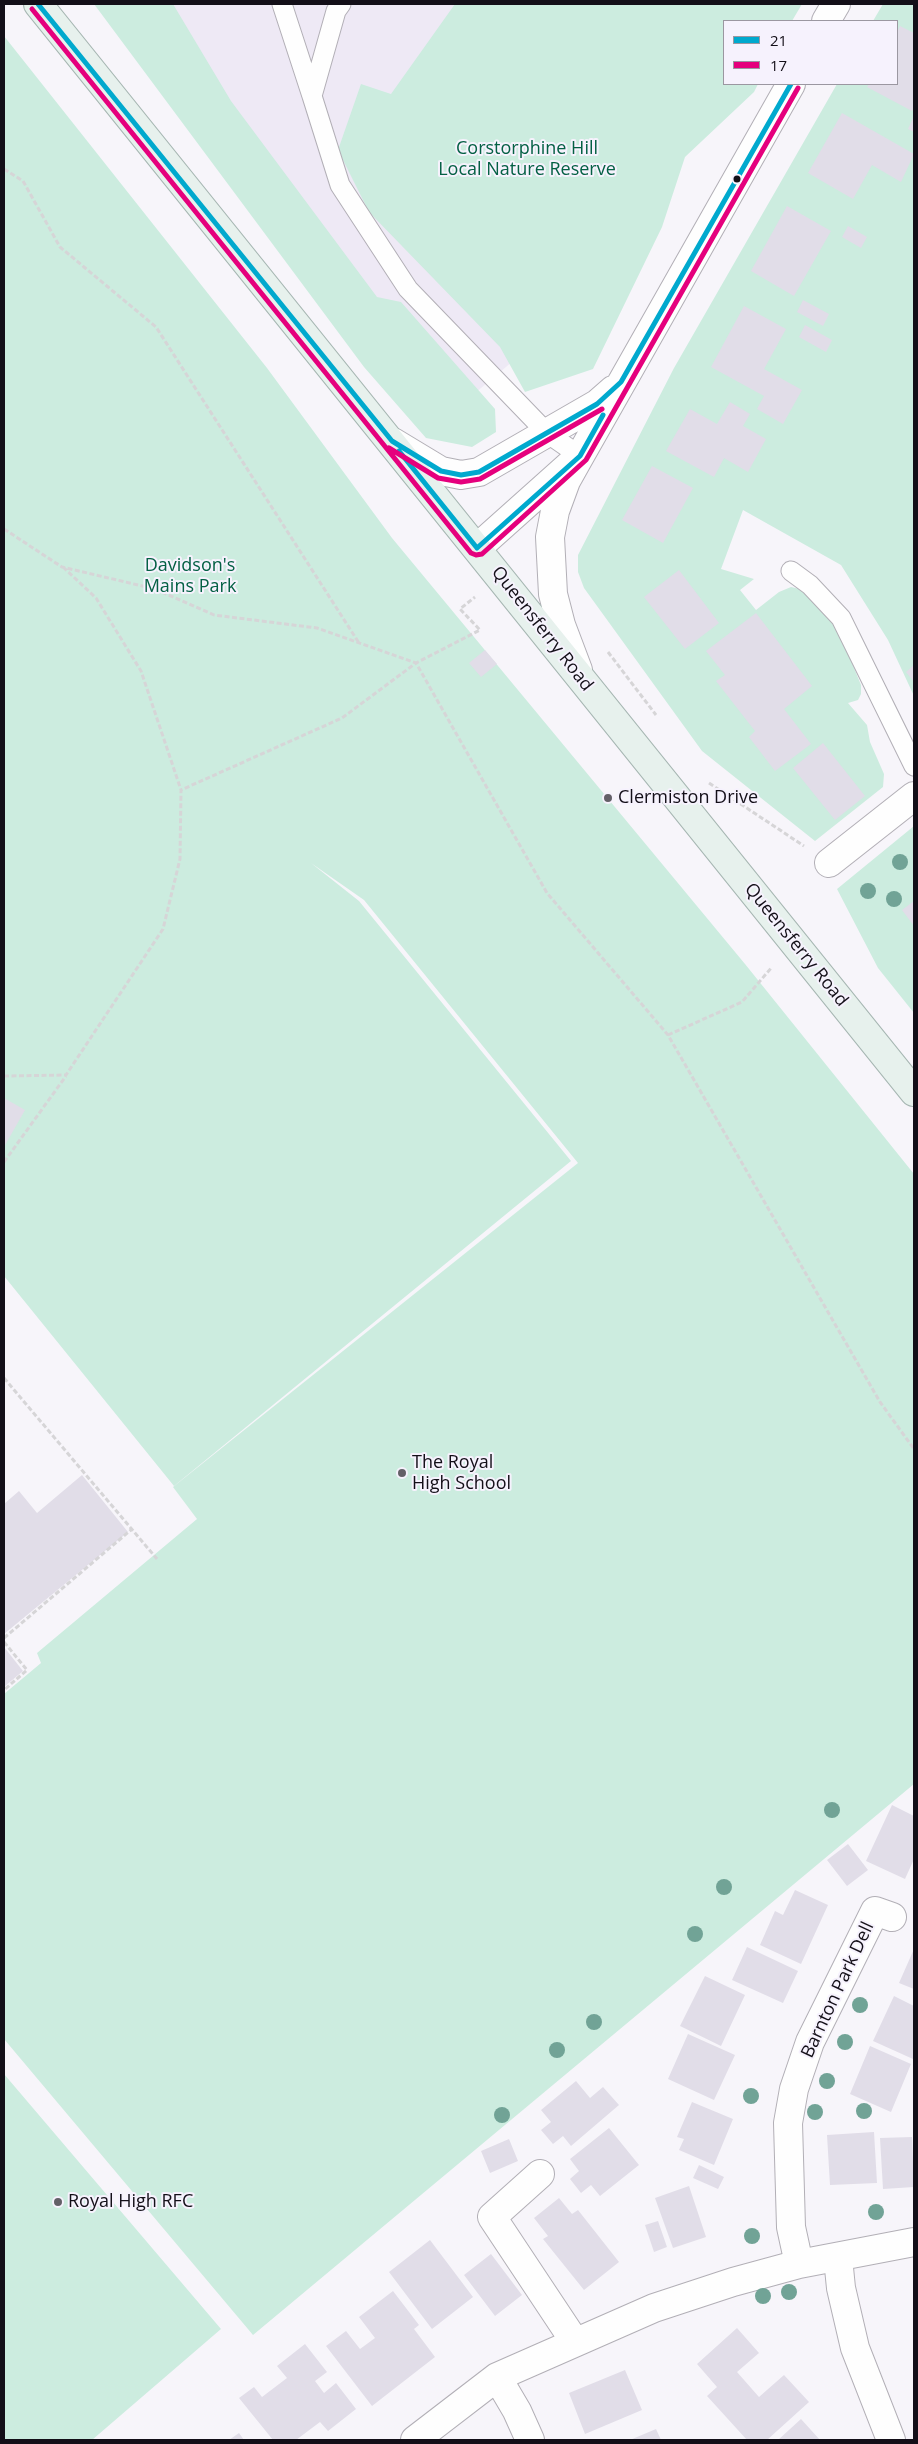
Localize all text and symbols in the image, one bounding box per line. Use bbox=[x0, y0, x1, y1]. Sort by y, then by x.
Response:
legend bbox=[723, 20, 898, 85]
text: 21 bbox=[770, 30, 787, 50]
text: 17 bbox=[770, 55, 787, 75]
park label: Corstorphine Hill Local Nature Reserve bbox=[438, 138, 616, 180]
unlabelled marker bbox=[732, 174, 742, 184]
park label: Davidson's Mains Park bbox=[144, 555, 236, 598]
street label: Queensferry Road bbox=[487, 562, 597, 696]
place label: Clermiston Drive bbox=[618, 787, 758, 809]
marker: Clermiston Drive bbox=[602, 792, 614, 804]
street label: Queensferry Road bbox=[740, 879, 852, 1011]
place label: The Royal High School bbox=[412, 1452, 511, 1495]
marker: The Royal High School bbox=[396, 1467, 408, 1479]
street label: Barnton Park Dell bbox=[797, 1919, 879, 2061]
place label: Royal High RFC bbox=[68, 2191, 193, 2213]
marker: Royal High RFC bbox=[52, 2196, 64, 2208]

